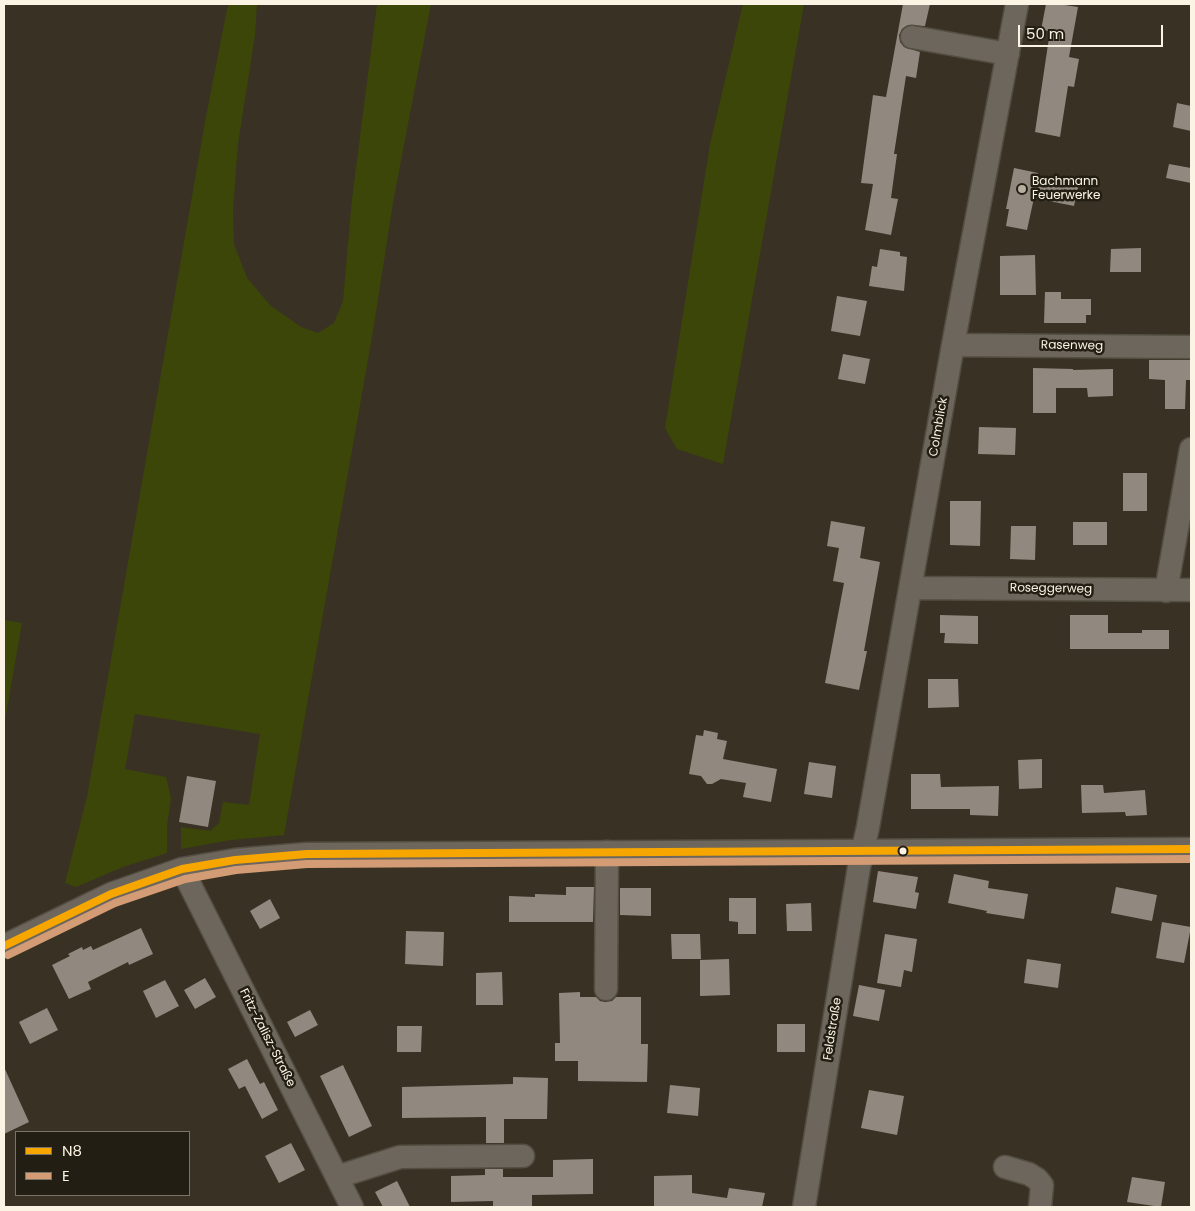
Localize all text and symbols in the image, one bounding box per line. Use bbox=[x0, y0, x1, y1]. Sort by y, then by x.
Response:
scale bar bbox=[1020, 15, 1165, 47]
text: 50 m bbox=[1026, 23, 1064, 44]
place label: Bachmann Feuerwerke bbox=[1032, 175, 1100, 203]
marker: Bachmann Feuerwerke bbox=[1016, 183, 1028, 195]
street label: Rasenweg bbox=[1041, 338, 1103, 354]
street label: Colmblick bbox=[927, 396, 951, 458]
street label: Roseggerweg bbox=[1010, 581, 1092, 597]
unlabelled marker bbox=[898, 846, 908, 856]
street label: Fritz-Zalisz-Straße bbox=[236, 986, 298, 1090]
street label: Feldstraße bbox=[821, 997, 845, 1061]
legend bbox=[15, 1131, 190, 1196]
text: N8 bbox=[62, 1140, 82, 1161]
text: E bbox=[62, 1165, 70, 1186]

